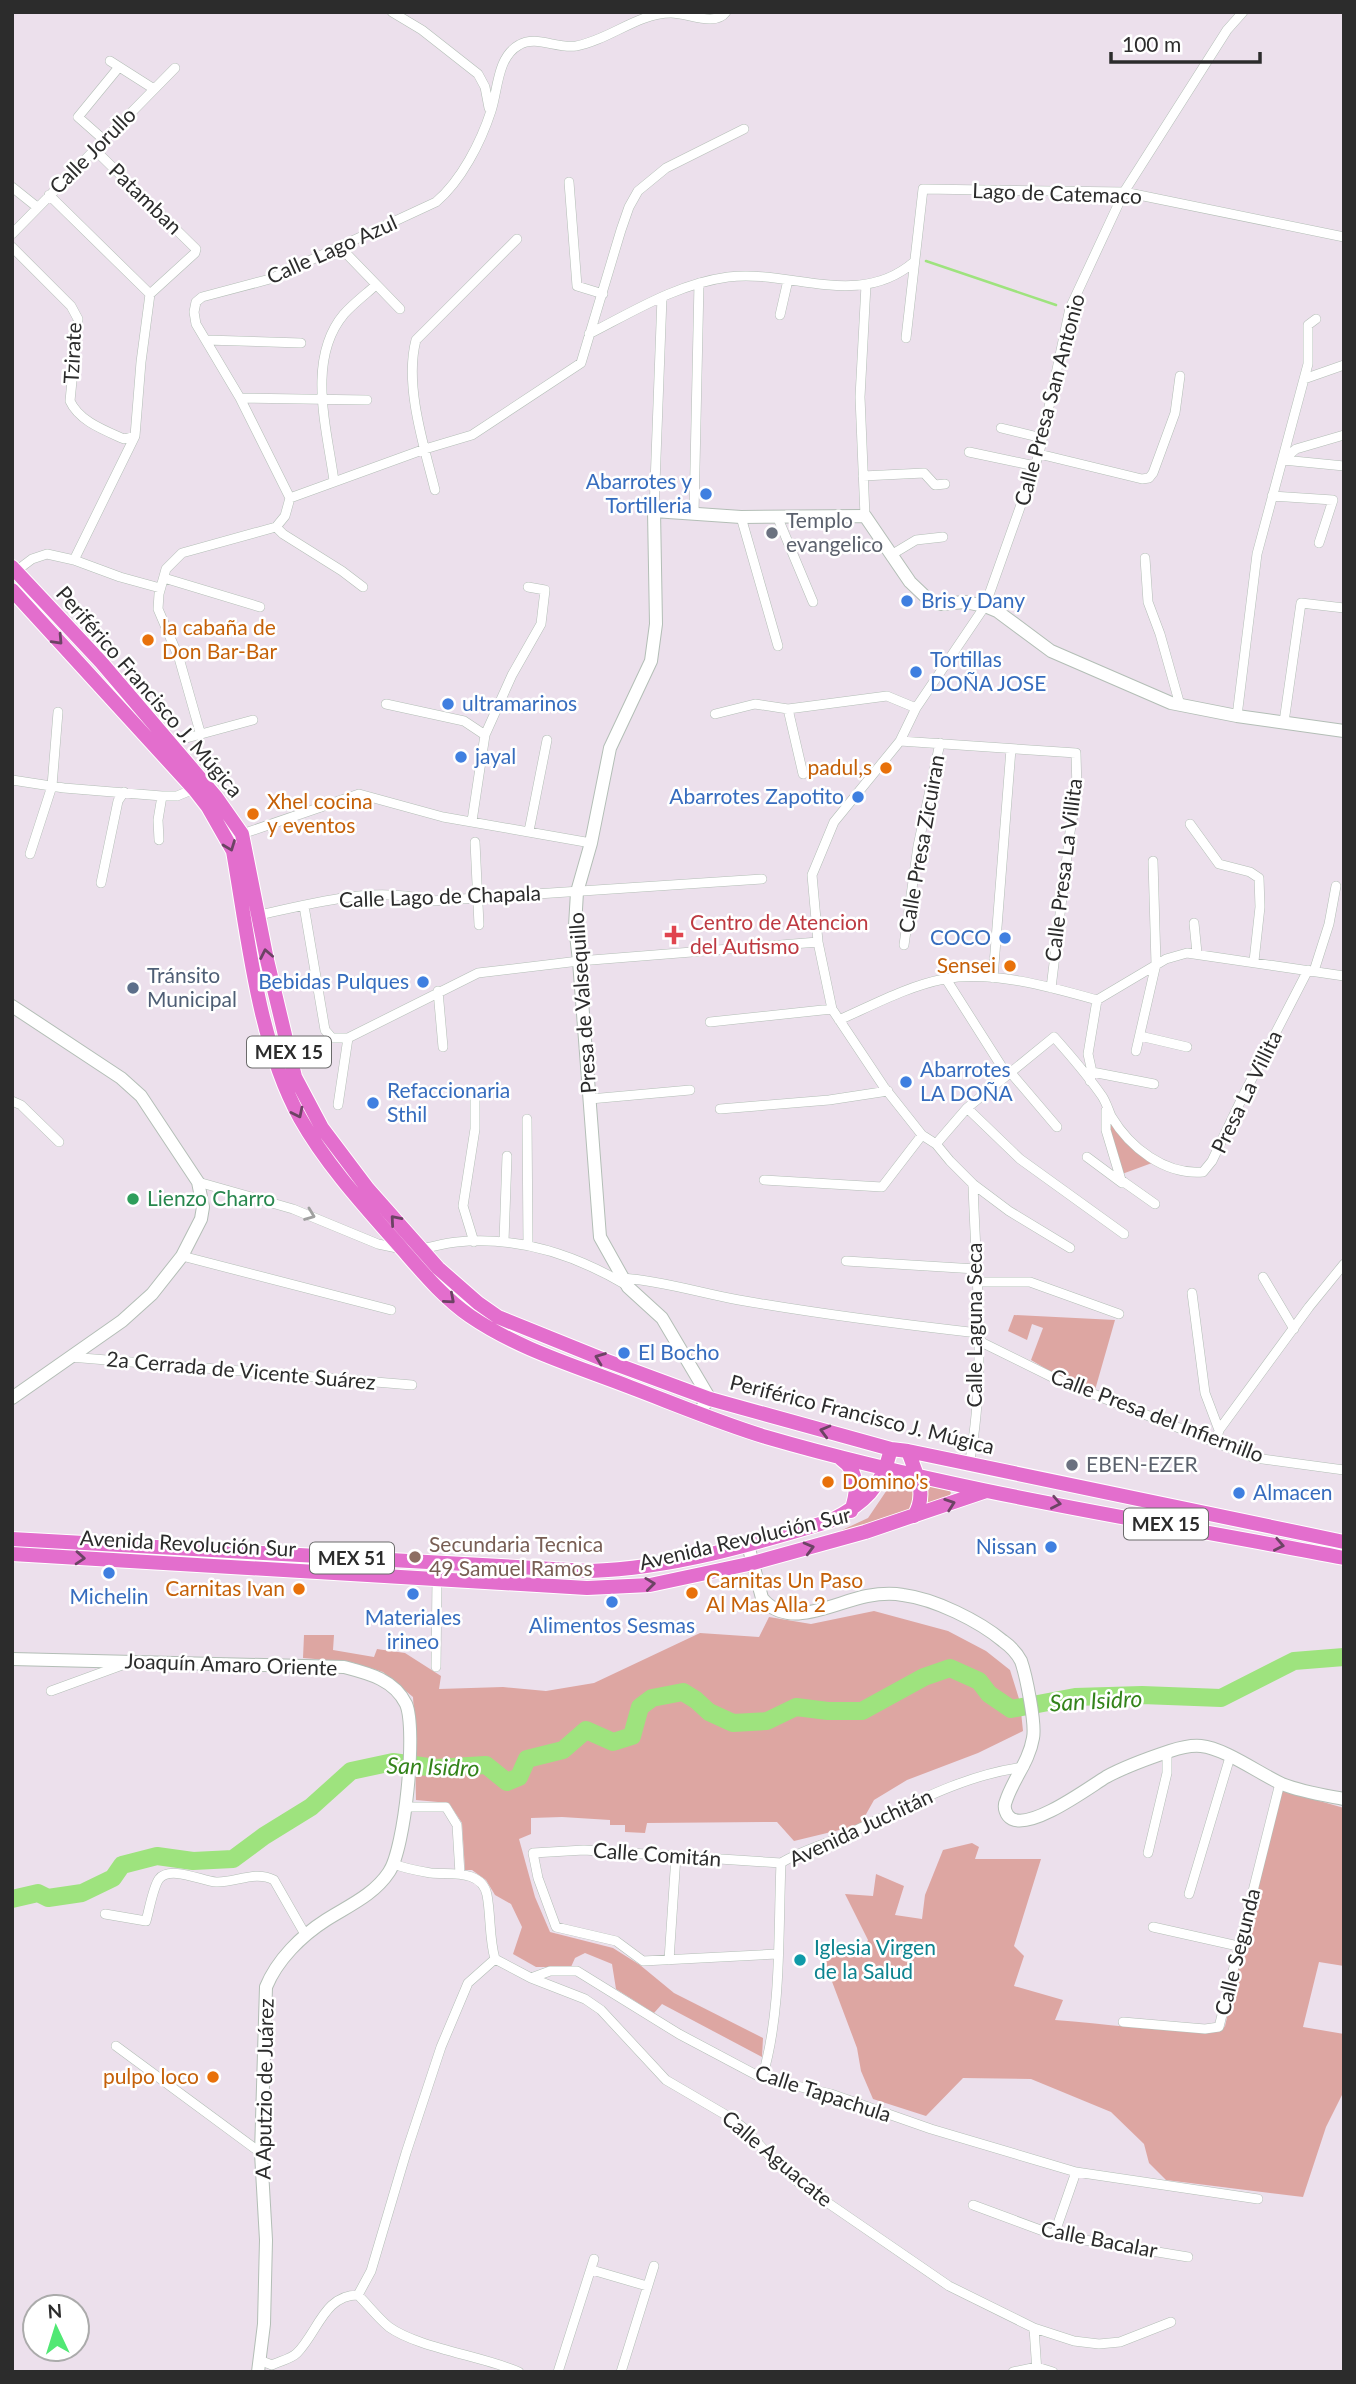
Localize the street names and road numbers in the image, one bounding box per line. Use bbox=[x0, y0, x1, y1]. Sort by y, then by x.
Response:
street label: Calle Jorullo bbox=[44, 102, 140, 198]
street label: Patamban bbox=[104, 157, 188, 239]
street label: Lago de Catemaco bbox=[972, 177, 1142, 208]
street label: Calle Lago Azul bbox=[262, 209, 400, 288]
street label: Calle Presa San Antonio bbox=[1008, 291, 1089, 508]
street label: Tzirate bbox=[57, 322, 86, 384]
street label: Periférico Francisco J. Múgica bbox=[52, 580, 249, 802]
street label: Calle Presa Zicuiran bbox=[893, 753, 949, 935]
street label: Calle Presa La Villita bbox=[1039, 777, 1086, 963]
street label: Calle Lago de Chapala bbox=[339, 879, 541, 912]
street label: Presa de Valsequillo bbox=[563, 912, 600, 1095]
street label: Presa La Villita bbox=[1205, 1026, 1286, 1157]
road number: MEX 15 bbox=[247, 1036, 331, 1068]
street label: Calle Laguna Seca bbox=[961, 1242, 986, 1408]
street label: 2a Cerrada de Vicente Suárez bbox=[105, 1345, 377, 1394]
street label: Calle Presa del Infiernillo bbox=[1047, 1362, 1268, 1467]
street label: Periférico Francisco J. Múgica bbox=[728, 1369, 997, 1459]
street label: Avenida Revolución Sur bbox=[636, 1501, 853, 1574]
road number: MEX 15 bbox=[1124, 1508, 1208, 1540]
street label: Avenida Revolución Sur bbox=[79, 1524, 297, 1561]
road number: MEX 51 bbox=[310, 1542, 394, 1574]
street label: Joaquín Amaro Oriente bbox=[124, 1647, 338, 1680]
street label: Avenida Juchitán bbox=[785, 1782, 936, 1871]
street label: Calle Comitán bbox=[592, 1837, 722, 1870]
street label: Calle Segunda bbox=[1209, 1886, 1264, 2018]
street label: A Aputzio de Juárez bbox=[249, 1998, 278, 2180]
street label: Calle Tapachula bbox=[752, 2059, 895, 2126]
street label: Calle Aguacate bbox=[718, 2104, 838, 2211]
street label: Calle Bacalar bbox=[1039, 2215, 1160, 2262]

